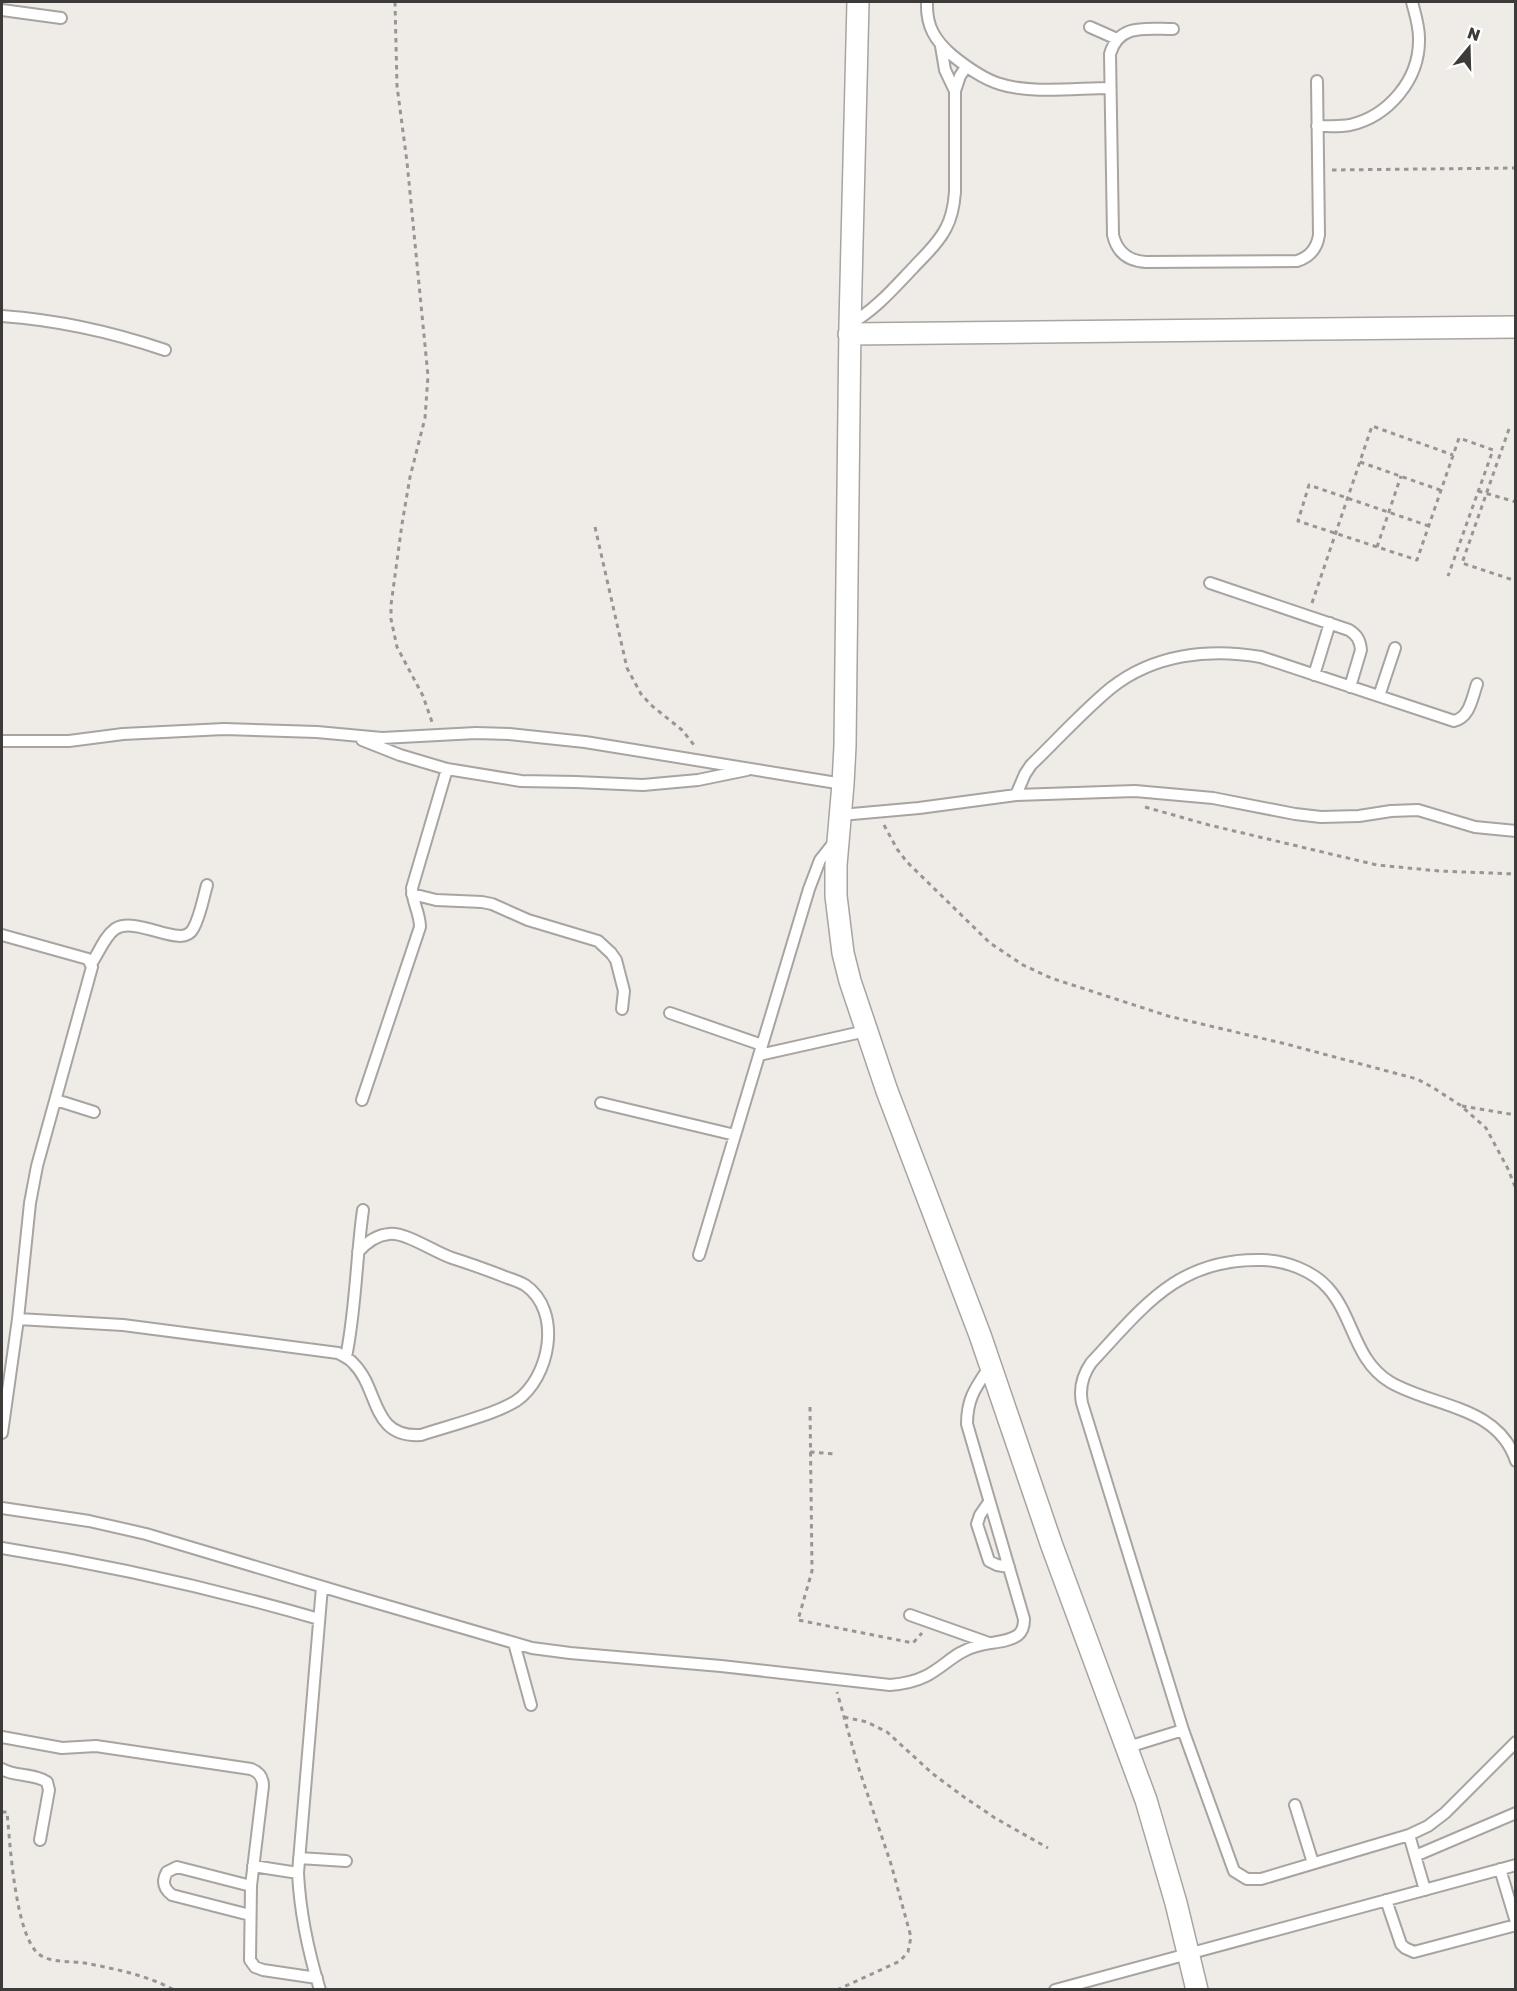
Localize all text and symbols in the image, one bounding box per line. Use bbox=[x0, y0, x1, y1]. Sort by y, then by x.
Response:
north arrow bbox=[1439, 18, 1499, 78]
text: N bbox=[1465, 22, 1483, 45]

